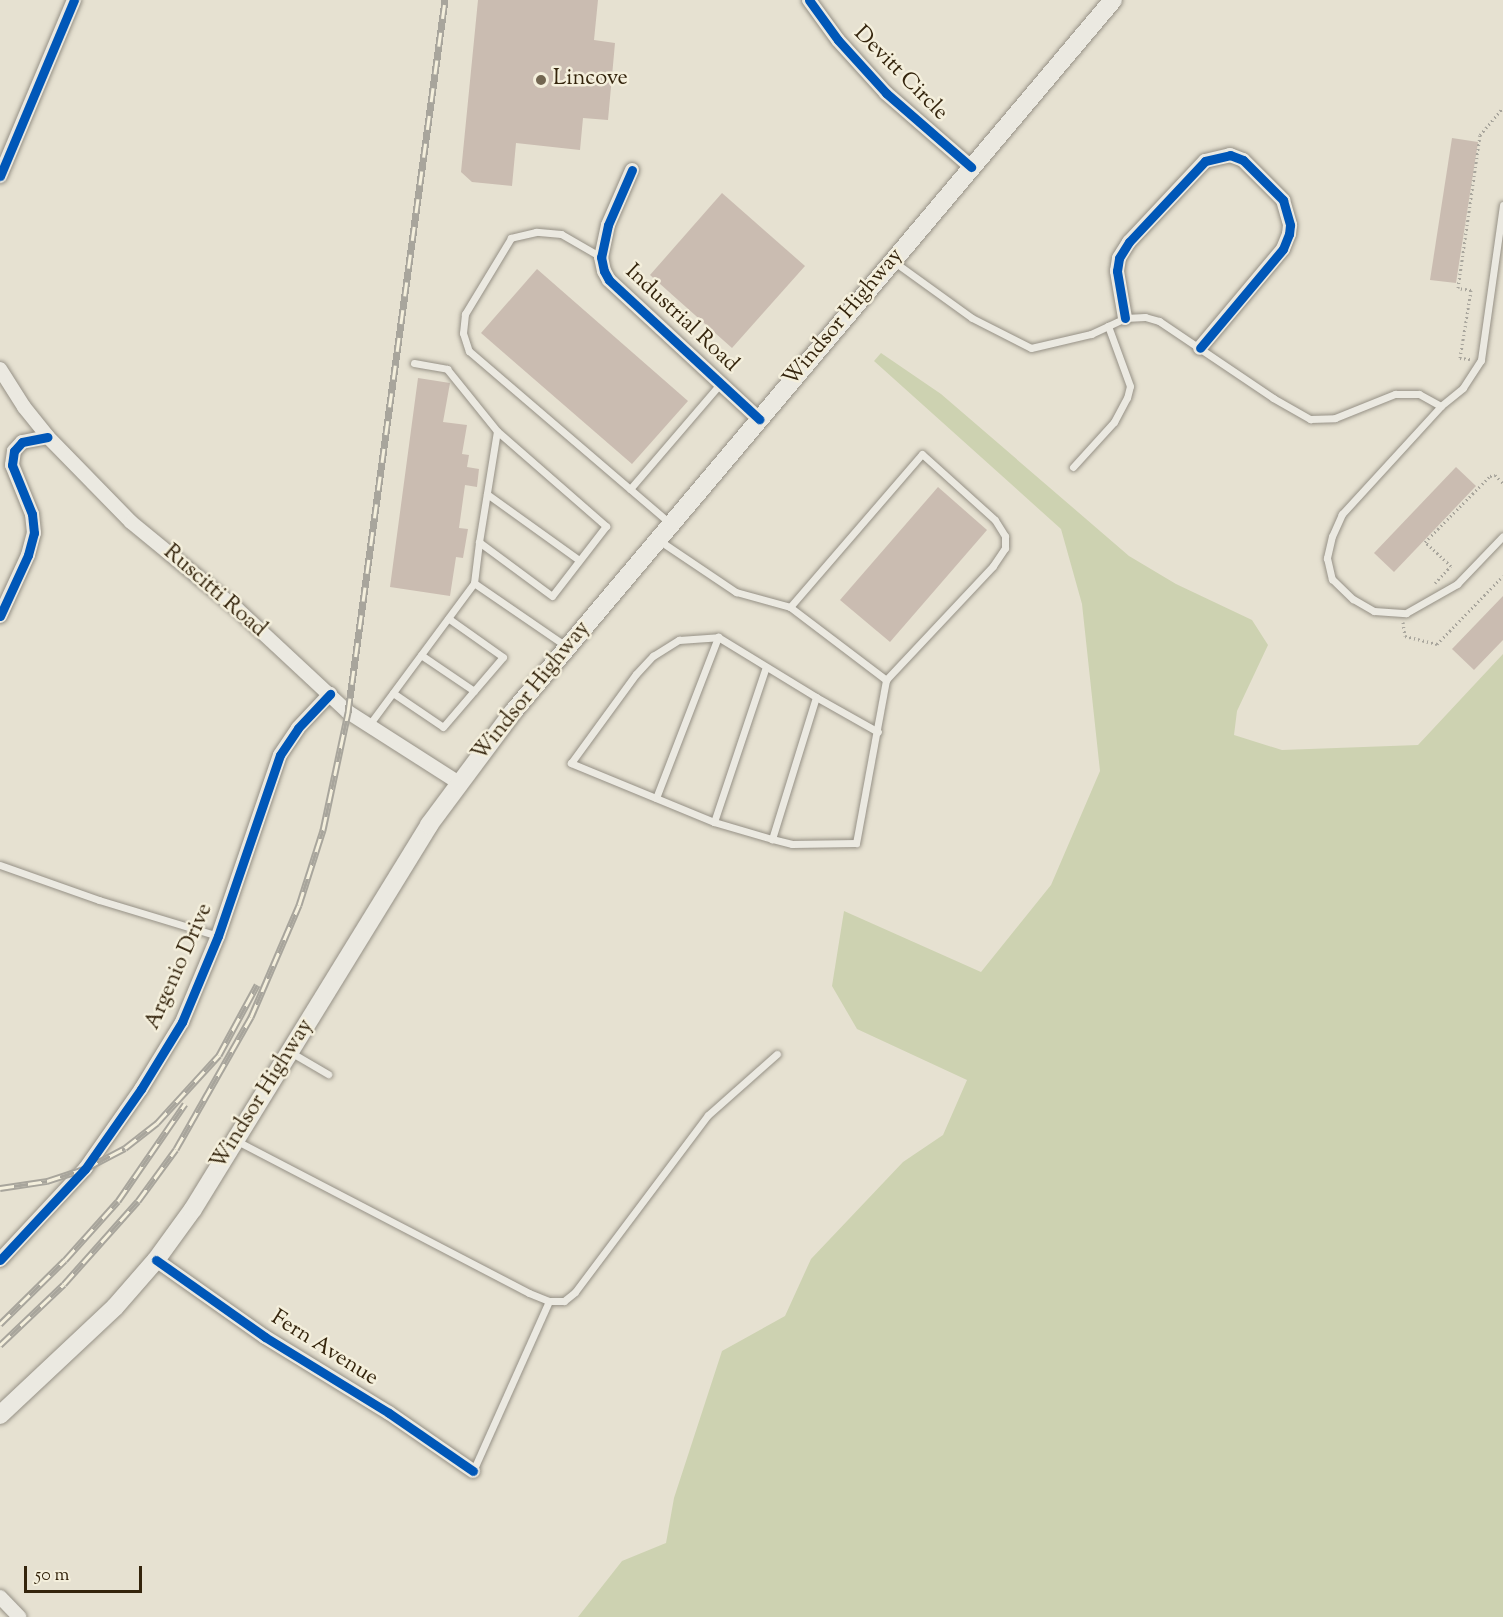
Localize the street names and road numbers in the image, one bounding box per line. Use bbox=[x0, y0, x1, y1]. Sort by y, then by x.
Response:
street label: Devitt Circle bbox=[847, 21, 953, 127]
street label: Windsor Highway bbox=[778, 243, 910, 393]
street label: Industrial Road bbox=[619, 260, 743, 378]
street label: Ruscitti Road bbox=[157, 540, 271, 644]
street label: Windsor Highway bbox=[467, 617, 597, 767]
street label: Argenio Drive bbox=[140, 900, 220, 1034]
street label: Windsor Highway bbox=[206, 1015, 320, 1175]
street label: Fern Avenue bbox=[265, 1306, 383, 1392]

